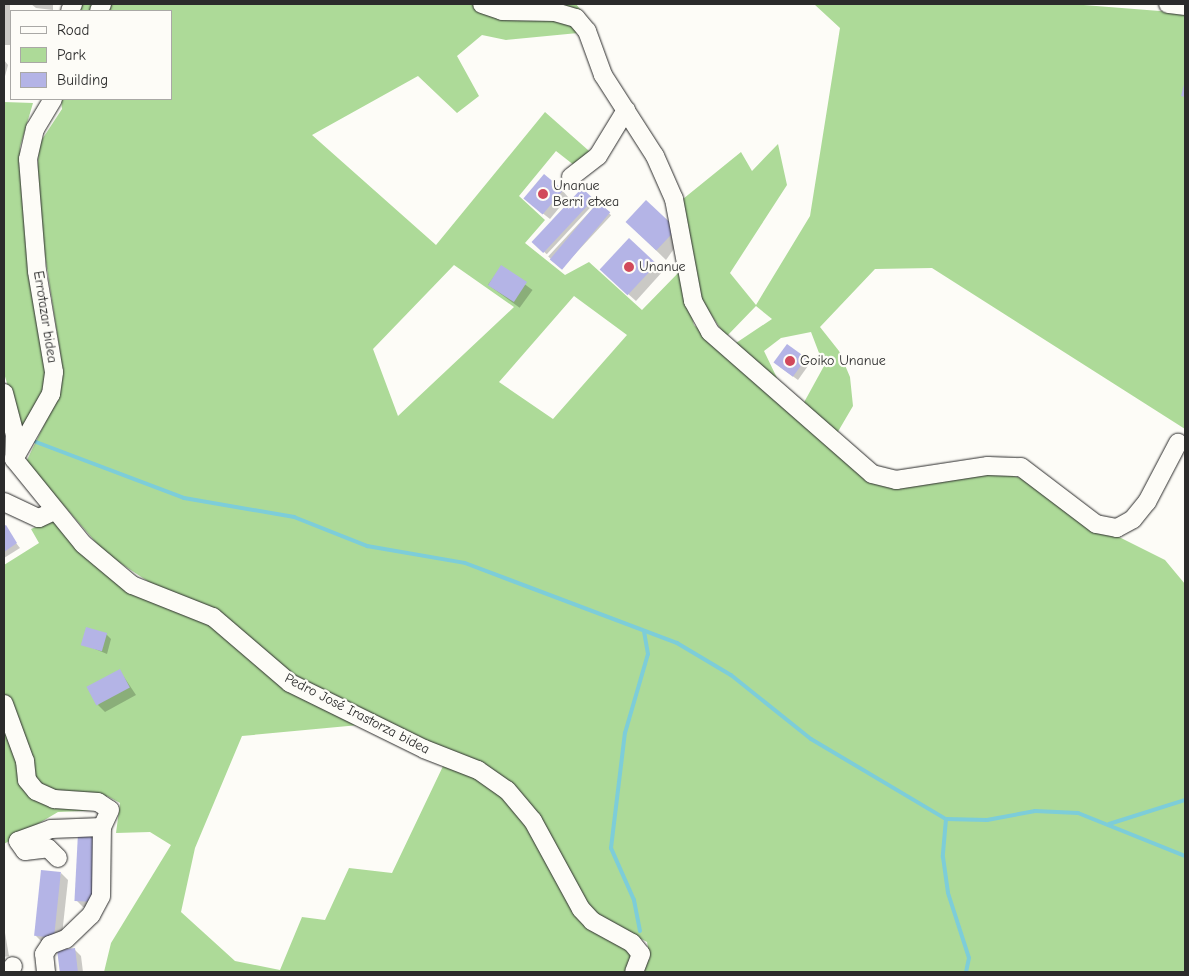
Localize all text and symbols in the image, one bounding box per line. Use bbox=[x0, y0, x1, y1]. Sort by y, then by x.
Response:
legend bbox=[10, 10, 172, 100]
text: Road bbox=[57, 21, 89, 39]
text: Park bbox=[57, 46, 86, 64]
text: Building bbox=[57, 71, 108, 89]
place label: Unanue Berri etxea bbox=[553, 178, 619, 210]
marker: Unanue Berri etxea bbox=[537, 188, 549, 200]
place label: Unanue bbox=[639, 259, 686, 275]
marker: Unanue bbox=[623, 261, 635, 273]
street label: Errotazar bidea bbox=[29, 270, 61, 364]
place label: Goiko Unanue bbox=[800, 353, 886, 369]
marker: Goiko Unanue bbox=[784, 355, 796, 367]
street label: Pedro José Irastorza bidea bbox=[282, 670, 432, 758]

